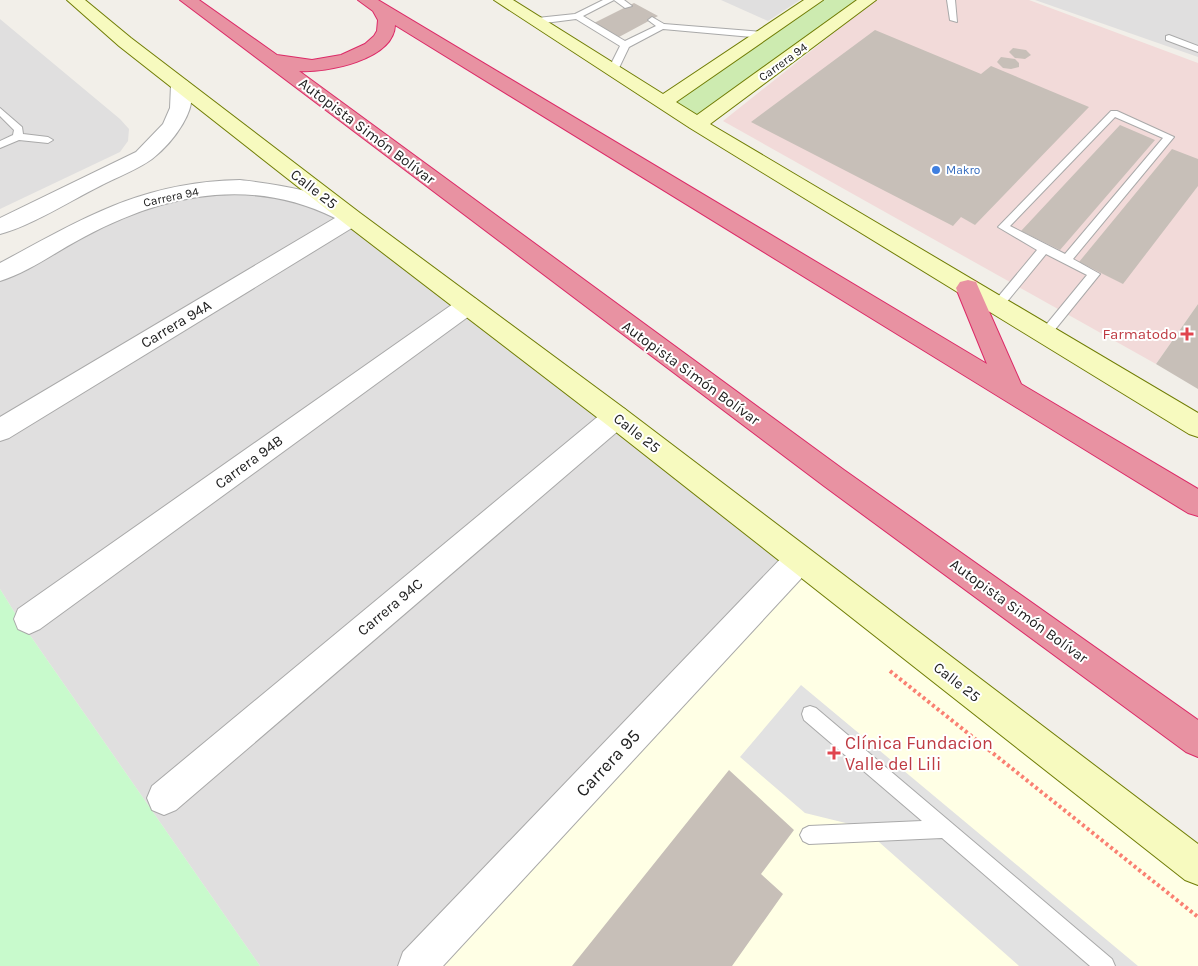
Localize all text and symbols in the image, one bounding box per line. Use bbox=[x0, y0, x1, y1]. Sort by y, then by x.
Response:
street label: Carrera 94 bbox=[756, 40, 810, 84]
street label: Autopista Simón Bolívar bbox=[295, 74, 439, 188]
place label: Makro bbox=[946, 163, 980, 177]
marker: Makro bbox=[930, 164, 942, 176]
street label: Calle 25 bbox=[287, 165, 341, 213]
street label: Carrera 94 bbox=[142, 184, 200, 210]
street label: Carrera 94A bbox=[138, 296, 215, 352]
street label: Autopista Simón Bolívar bbox=[619, 317, 764, 429]
place label: Farmatodo bbox=[1103, 325, 1177, 343]
marker: Farmatodo bbox=[1181, 328, 1193, 340]
street label: Calle 25 bbox=[610, 409, 664, 457]
street label: Carrera 94B bbox=[211, 431, 287, 493]
street label: Autopista Simón Bolívar bbox=[947, 555, 1092, 667]
street label: Carrera 94C bbox=[354, 575, 426, 639]
street label: Calle 25 bbox=[930, 658, 984, 706]
street label: Carrera 95 bbox=[571, 725, 645, 801]
place label: Clínica Fundacion Valle del Lili bbox=[845, 732, 993, 775]
marker: Clínica Fundacion Valle del Lili bbox=[827, 746, 841, 760]

